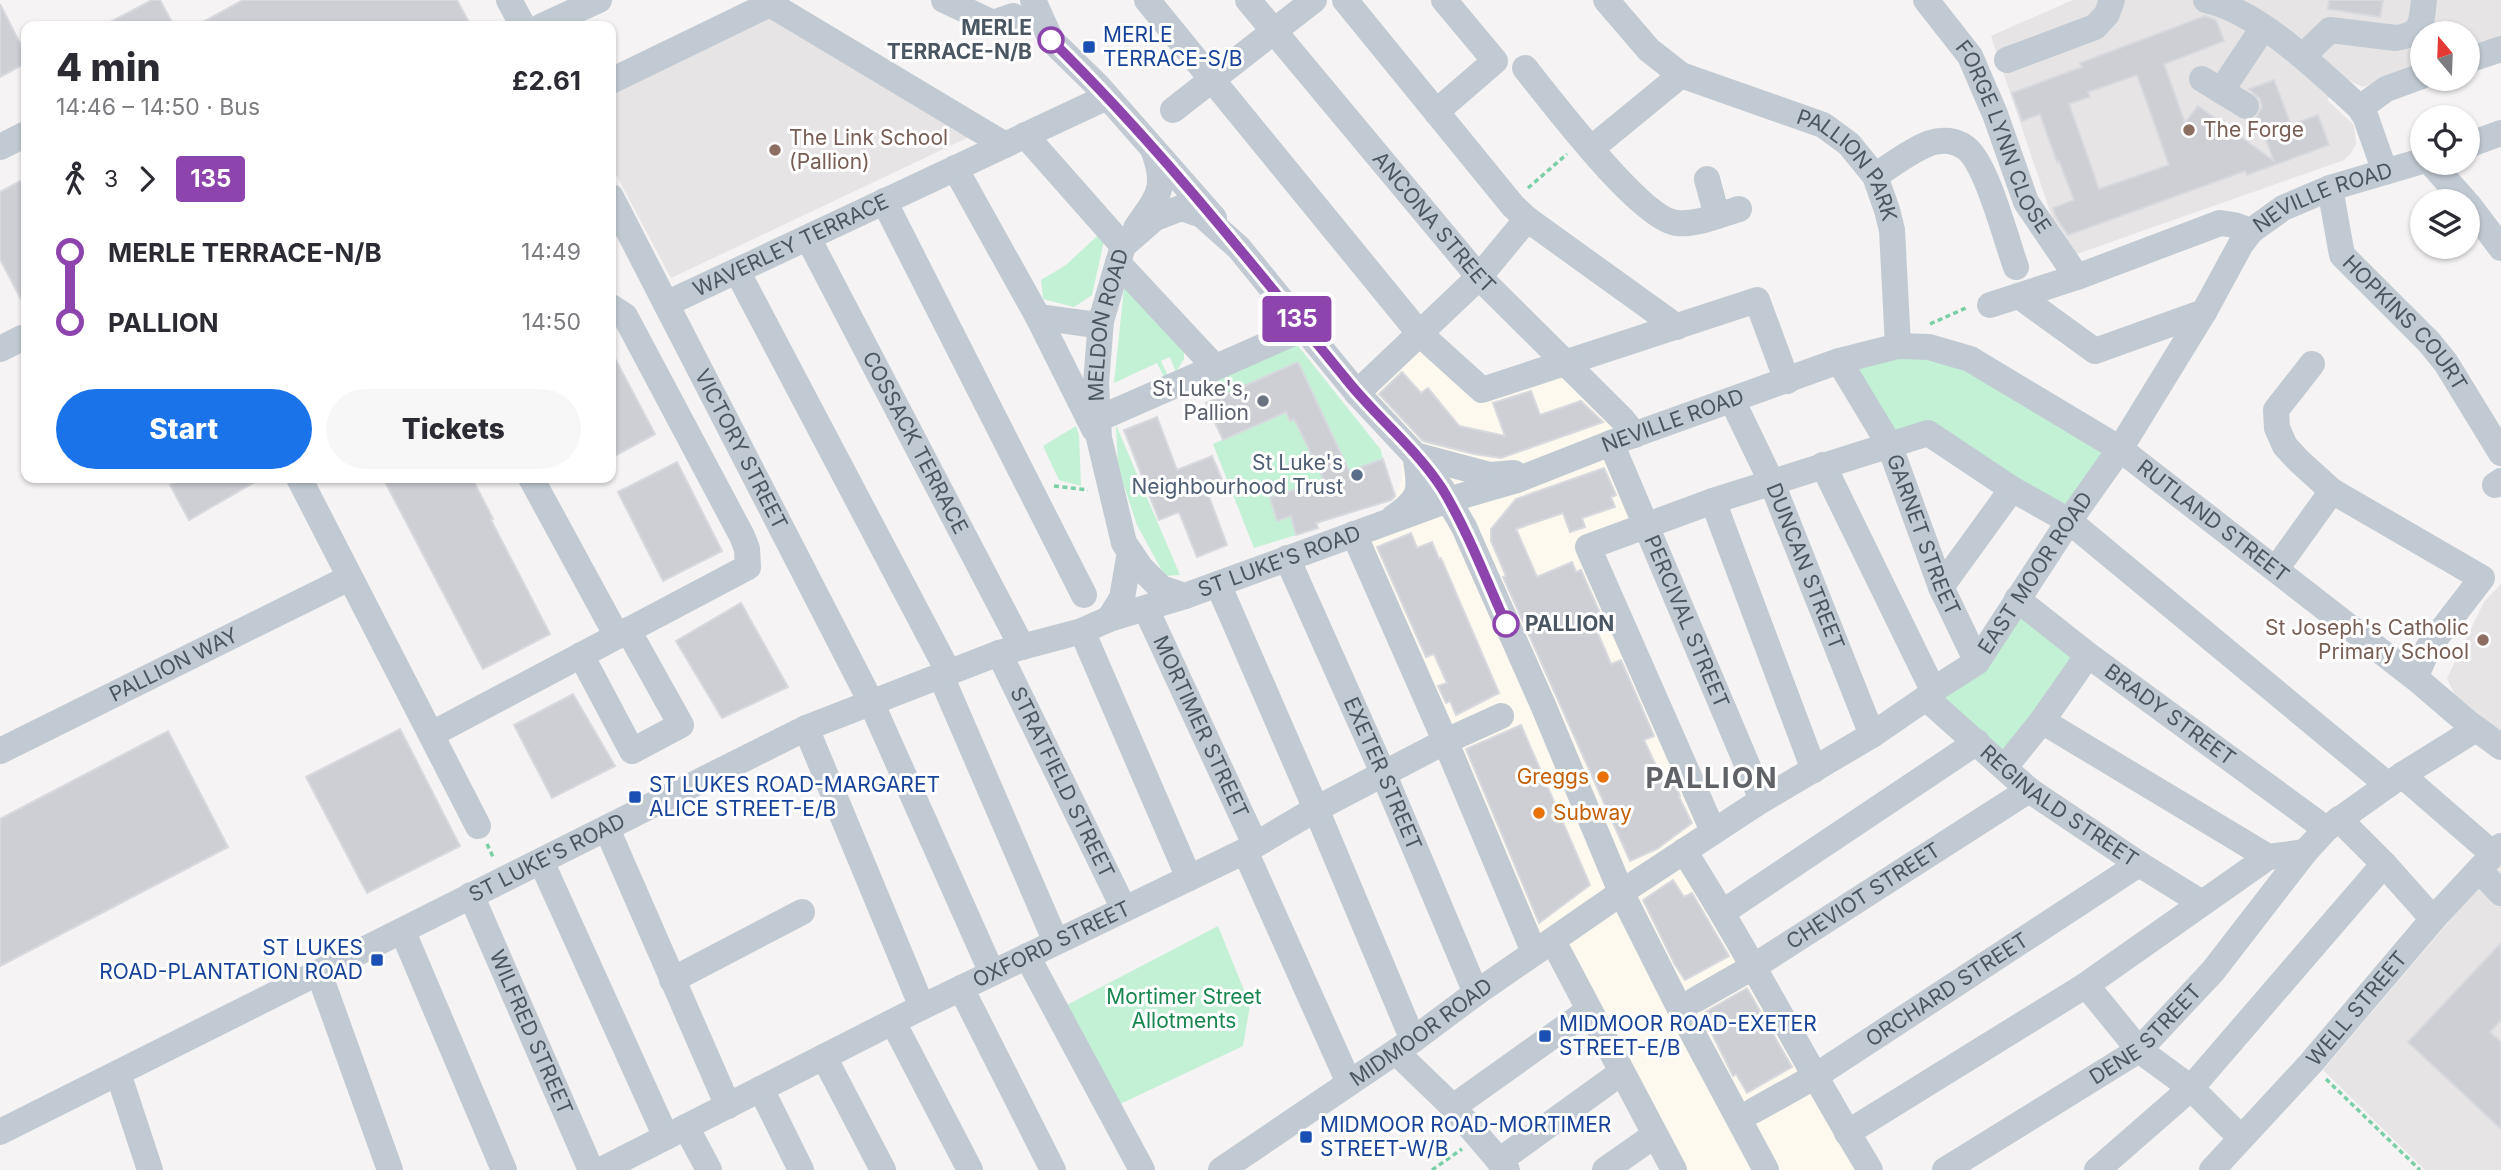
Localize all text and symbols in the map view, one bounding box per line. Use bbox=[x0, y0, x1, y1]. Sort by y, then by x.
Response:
place label: MERLE TERRACE-N/B bbox=[887, 15, 1032, 64]
north arrow bbox=[2410, 21, 2480, 91]
map controls bbox=[2410, 21, 2480, 259]
place label: MERLE TERRACE-S/B bbox=[1103, 22, 1242, 71]
marker: MERLE TERRACE-N/B bbox=[1038, 27, 1064, 53]
street label: FORGE LYNN CLOSE bbox=[1951, 35, 2057, 238]
marker: MERLE TERRACE-S/B bbox=[1081, 39, 1097, 55]
text: 4 min bbox=[56, 44, 161, 90]
text: £2.61 bbox=[512, 65, 581, 96]
text: 14:46 – 14:50 · Bus bbox=[56, 93, 260, 121]
street label: PALLION PARK bbox=[1794, 104, 1902, 224]
button: locate bbox=[2410, 105, 2480, 175]
place label: The Forge bbox=[2203, 117, 2304, 142]
marker: The Forge bbox=[2181, 122, 2197, 138]
place label: The Link School (Pallion) bbox=[789, 125, 948, 174]
marker: The Link School (Pallion) bbox=[767, 142, 783, 158]
street label: ANCONA STREET bbox=[1368, 146, 1501, 298]
street label: NEVILLE ROAD bbox=[2248, 157, 2395, 237]
icon: walk bbox=[56, 160, 94, 198]
icon: forward bbox=[128, 160, 166, 198]
text: 135 bbox=[190, 164, 231, 193]
text: 3 bbox=[104, 165, 118, 193]
street label: WAVERLEY TERRACE bbox=[689, 188, 892, 301]
button: layers bbox=[2410, 189, 2480, 259]
text: MERLE TERRACE-N/B bbox=[108, 237, 382, 268]
text: 14:49 bbox=[521, 238, 581, 266]
street label: MELDON ROAD bbox=[1083, 246, 1133, 402]
street label: HOPKINS COURT bbox=[2338, 250, 2473, 395]
line badge: 135 bbox=[1257, 296, 1337, 342]
text: 135 bbox=[1276, 304, 1318, 333]
text: PALLION bbox=[108, 307, 219, 338]
text: 14:50 bbox=[522, 308, 581, 336]
street label: COSSACK TERRACE bbox=[858, 347, 974, 538]
street label: VICTORY STREET bbox=[690, 365, 793, 534]
place label: St Luke's, Pallion bbox=[1152, 376, 1249, 425]
street label: NEVILLE ROAD bbox=[1598, 383, 1747, 457]
button: Start bbox=[56, 389, 312, 469]
button: Tickets bbox=[326, 389, 581, 469]
marker: St Luke's, Pallion bbox=[1255, 393, 1271, 409]
place label: St Luke's Neighbourhood Trust bbox=[1131, 450, 1343, 499]
street label: GARNET STREET bbox=[1882, 451, 1966, 619]
street label: RUTLAND STREET bbox=[2133, 454, 2294, 588]
marker: St Luke's Neighbourhood Trust bbox=[1349, 467, 1365, 483]
street label: DUNCAN STREET bbox=[1761, 479, 1850, 653]
street label: EAST MOOR ROAD bbox=[1973, 487, 2098, 659]
street label: ST LUKE'S ROAD bbox=[1194, 520, 1364, 602]
street label: PERCIVAL STREET bbox=[1639, 531, 1735, 712]
marker: PALLION bbox=[1493, 611, 1519, 637]
place label: PALLION bbox=[1525, 611, 1614, 636]
place label: St Joseph's Catholic Primary School bbox=[2265, 615, 2469, 664]
street label: PALLION WAY bbox=[105, 622, 242, 707]
street label: MORTIMER STREET bbox=[1148, 632, 1254, 822]
marker: St Joseph's Catholic Primary School bbox=[2475, 632, 2491, 648]
street label: BRADY STREET bbox=[2100, 658, 2241, 771]
street label: STRATFIELD STREET bbox=[1005, 682, 1120, 882]
street label: EXETER STREET bbox=[1339, 693, 1427, 854]
street label: REGINALD STREET bbox=[1975, 740, 2143, 872]
district label: PALLION bbox=[1645, 761, 1779, 795]
place label: Greggs bbox=[1517, 764, 1589, 789]
marker: Greggs bbox=[1595, 769, 1611, 785]
place label: ST LUKES ROAD-MARGARET ALICE STREET-E/B bbox=[649, 772, 940, 821]
marker: ST LUKES ROAD-MARGARET ALICE STREET-E/B bbox=[627, 789, 643, 805]
place label: Subway bbox=[1553, 800, 1632, 825]
marker: Subway bbox=[1531, 805, 1547, 821]
street label: ST LUKE'S ROAD bbox=[465, 808, 629, 907]
street label: CHEVIOT STREET bbox=[1782, 837, 1945, 954]
street label: OXFORD STREET bbox=[969, 895, 1134, 993]
street label: ORCHARD STREET bbox=[1861, 927, 2033, 1052]
place label: ST LUKES ROAD-PLANTATION ROAD bbox=[99, 935, 363, 984]
street label: WILFRED STREET bbox=[485, 946, 578, 1118]
street label: WELL STREET bbox=[2301, 946, 2412, 1071]
marker: ST LUKES ROAD-PLANTATION ROAD bbox=[369, 952, 385, 968]
street label: MIDMOOR ROAD bbox=[1345, 973, 1497, 1091]
street label: DENE STREET bbox=[2085, 979, 2206, 1090]
park label: Mortimer Street Allotments bbox=[1106, 984, 1262, 1033]
place label: MIDMOOR ROAD-EXETER STREET-E/B bbox=[1559, 1011, 1817, 1060]
marker: MIDMOOR ROAD-EXETER STREET-E/B bbox=[1537, 1028, 1553, 1044]
place label: MIDMOOR ROAD-MORTIMER STREET-W/B bbox=[1320, 1112, 1611, 1161]
marker: MIDMOOR ROAD-MORTIMER STREET-W/B bbox=[1298, 1129, 1314, 1145]

